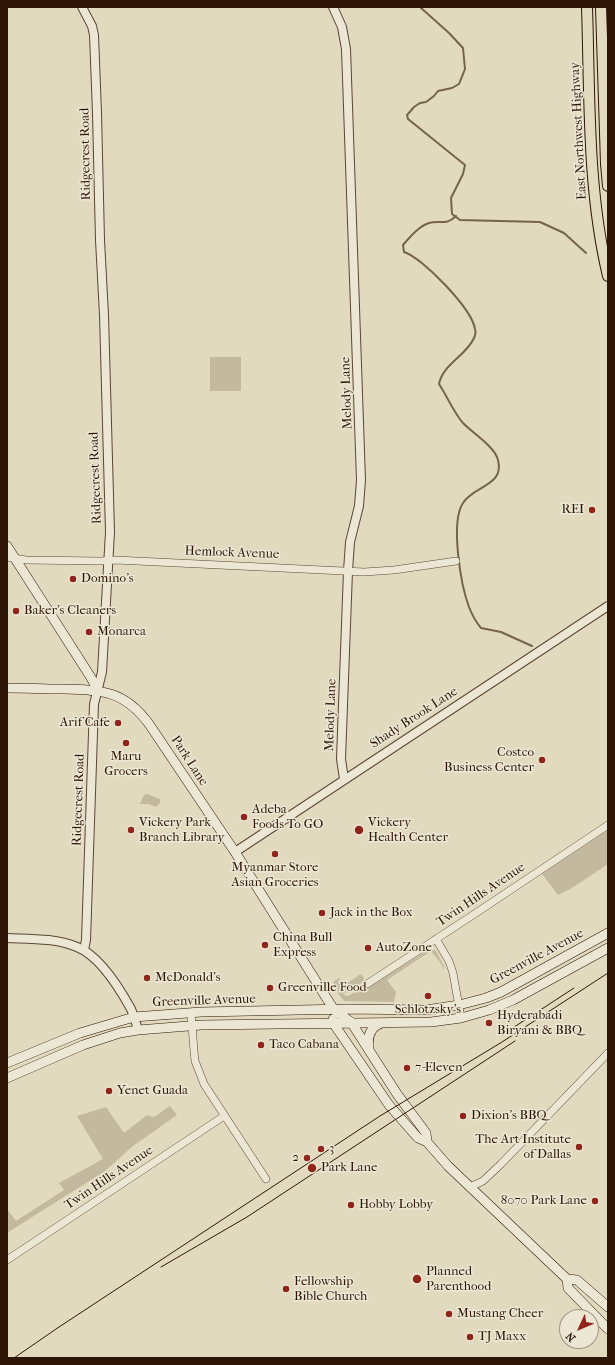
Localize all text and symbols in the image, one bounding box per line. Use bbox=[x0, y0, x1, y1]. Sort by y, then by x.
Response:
street label: East Northwest Highway bbox=[568, 62, 590, 200]
street label: Ridgecrest Road bbox=[77, 108, 95, 200]
street label: Melody Lane bbox=[338, 356, 356, 430]
street label: Ridgecrest Road bbox=[87, 432, 105, 524]
place label: REI bbox=[562, 502, 584, 518]
marker: REI bbox=[587, 505, 597, 515]
street label: Hemlock Avenue bbox=[184, 544, 280, 562]
place label: Domino's bbox=[81, 571, 134, 587]
marker: Domino's bbox=[68, 574, 78, 584]
place label: Baker's Cleaners bbox=[24, 603, 116, 619]
marker: Baker's Cleaners bbox=[11, 606, 21, 616]
place label: Monarca bbox=[97, 624, 146, 640]
marker: Monarca bbox=[84, 627, 94, 637]
street label: Melody Lane bbox=[322, 678, 340, 752]
street label: Shady Brook Lane bbox=[367, 684, 461, 752]
place label: Arif Cafe bbox=[60, 715, 110, 731]
marker: Arif Cafe bbox=[113, 718, 123, 728]
street label: Park Lane bbox=[167, 733, 211, 789]
marker: Maru Grocers bbox=[121, 738, 131, 748]
place label: Costco Business Center bbox=[444, 745, 534, 776]
place label: Maru Grocers bbox=[104, 749, 148, 780]
street label: Ridgecrest Road bbox=[70, 754, 88, 846]
marker: Costco Business Center bbox=[537, 755, 547, 765]
place label: Adeba Foods To GO bbox=[252, 802, 323, 833]
marker: Adeba Foods To GO bbox=[239, 812, 249, 822]
place label: Vickery Park Branch Library bbox=[139, 815, 225, 846]
place label: Vickery Health Center bbox=[368, 815, 448, 846]
marker: Vickery Health Center bbox=[353, 824, 365, 836]
marker: Vickery Park Branch Library bbox=[126, 825, 136, 835]
marker: Myanmar Store Asian Groceries bbox=[270, 849, 280, 859]
place label: Myanmar Store Asian Groceries bbox=[231, 860, 319, 891]
street label: Twin Hills Avenue bbox=[434, 860, 528, 930]
place label: Jack in the Box bbox=[330, 905, 413, 921]
marker: Jack in the Box bbox=[317, 908, 327, 918]
street label: Greenville Avenue bbox=[488, 926, 586, 988]
place label: China Bull Express bbox=[273, 930, 332, 961]
marker: China Bull Express bbox=[260, 940, 270, 950]
place label: AutoZone bbox=[376, 940, 432, 956]
marker: AutoZone bbox=[363, 943, 373, 953]
place label: McDonald's bbox=[155, 970, 220, 986]
marker: McDonald's bbox=[142, 973, 152, 983]
place label: Greenville Food bbox=[278, 980, 367, 996]
marker: Greenville Food bbox=[265, 983, 275, 993]
street label: Greenville Avenue bbox=[152, 991, 256, 1011]
marker: Schlotzsky's bbox=[423, 991, 433, 1001]
place label: Schlotzsky's bbox=[395, 1002, 461, 1018]
place label: Hyderabadi Biryani & BBQ bbox=[497, 1008, 582, 1039]
marker: Hyderabadi Biryani & BBQ bbox=[484, 1018, 494, 1028]
place label: Taco Cabana bbox=[269, 1037, 339, 1053]
marker: Taco Cabana bbox=[256, 1040, 266, 1050]
place label: 7-Eleven bbox=[415, 1060, 463, 1076]
marker: 7-Eleven bbox=[402, 1063, 412, 1073]
place label: Yenet Guada bbox=[117, 1083, 188, 1099]
marker: Yenet Guada bbox=[104, 1086, 114, 1096]
place label: Dixion's BBQ bbox=[471, 1108, 546, 1124]
marker: Dixion's BBQ bbox=[458, 1111, 468, 1121]
place label: The Art Institute of Dallas bbox=[475, 1132, 571, 1163]
place label: 3 bbox=[329, 1141, 334, 1157]
marker: The Art Institute of Dallas bbox=[574, 1142, 584, 1152]
street label: Twin Hills Avenue bbox=[62, 1143, 156, 1213]
marker: 3 bbox=[316, 1144, 326, 1154]
place label: 2 bbox=[292, 1150, 299, 1166]
marker: 2 bbox=[302, 1153, 312, 1163]
place label: Park Lane bbox=[321, 1160, 377, 1176]
marker: Park Lane bbox=[306, 1162, 318, 1174]
place label: 8070 Park Lane bbox=[501, 1193, 587, 1209]
marker: 8070 Park Lane bbox=[590, 1196, 600, 1206]
place label: Hobby Lobby bbox=[359, 1197, 433, 1213]
marker: Hobby Lobby bbox=[346, 1200, 356, 1210]
place label: Planned Parenthood bbox=[426, 1264, 491, 1295]
marker: Planned Parenthood bbox=[411, 1273, 423, 1285]
place label: Fellowship Bible Church bbox=[294, 1274, 367, 1305]
marker: Fellowship Bible Church bbox=[281, 1284, 291, 1294]
place label: Mustang Cheer bbox=[457, 1306, 543, 1322]
marker: Mustang Cheer bbox=[444, 1309, 454, 1319]
north arrow bbox=[559, 1309, 599, 1349]
place label: TJ Maxx bbox=[478, 1329, 526, 1345]
text: N bbox=[563, 1329, 578, 1345]
marker: TJ Maxx bbox=[465, 1332, 475, 1342]

